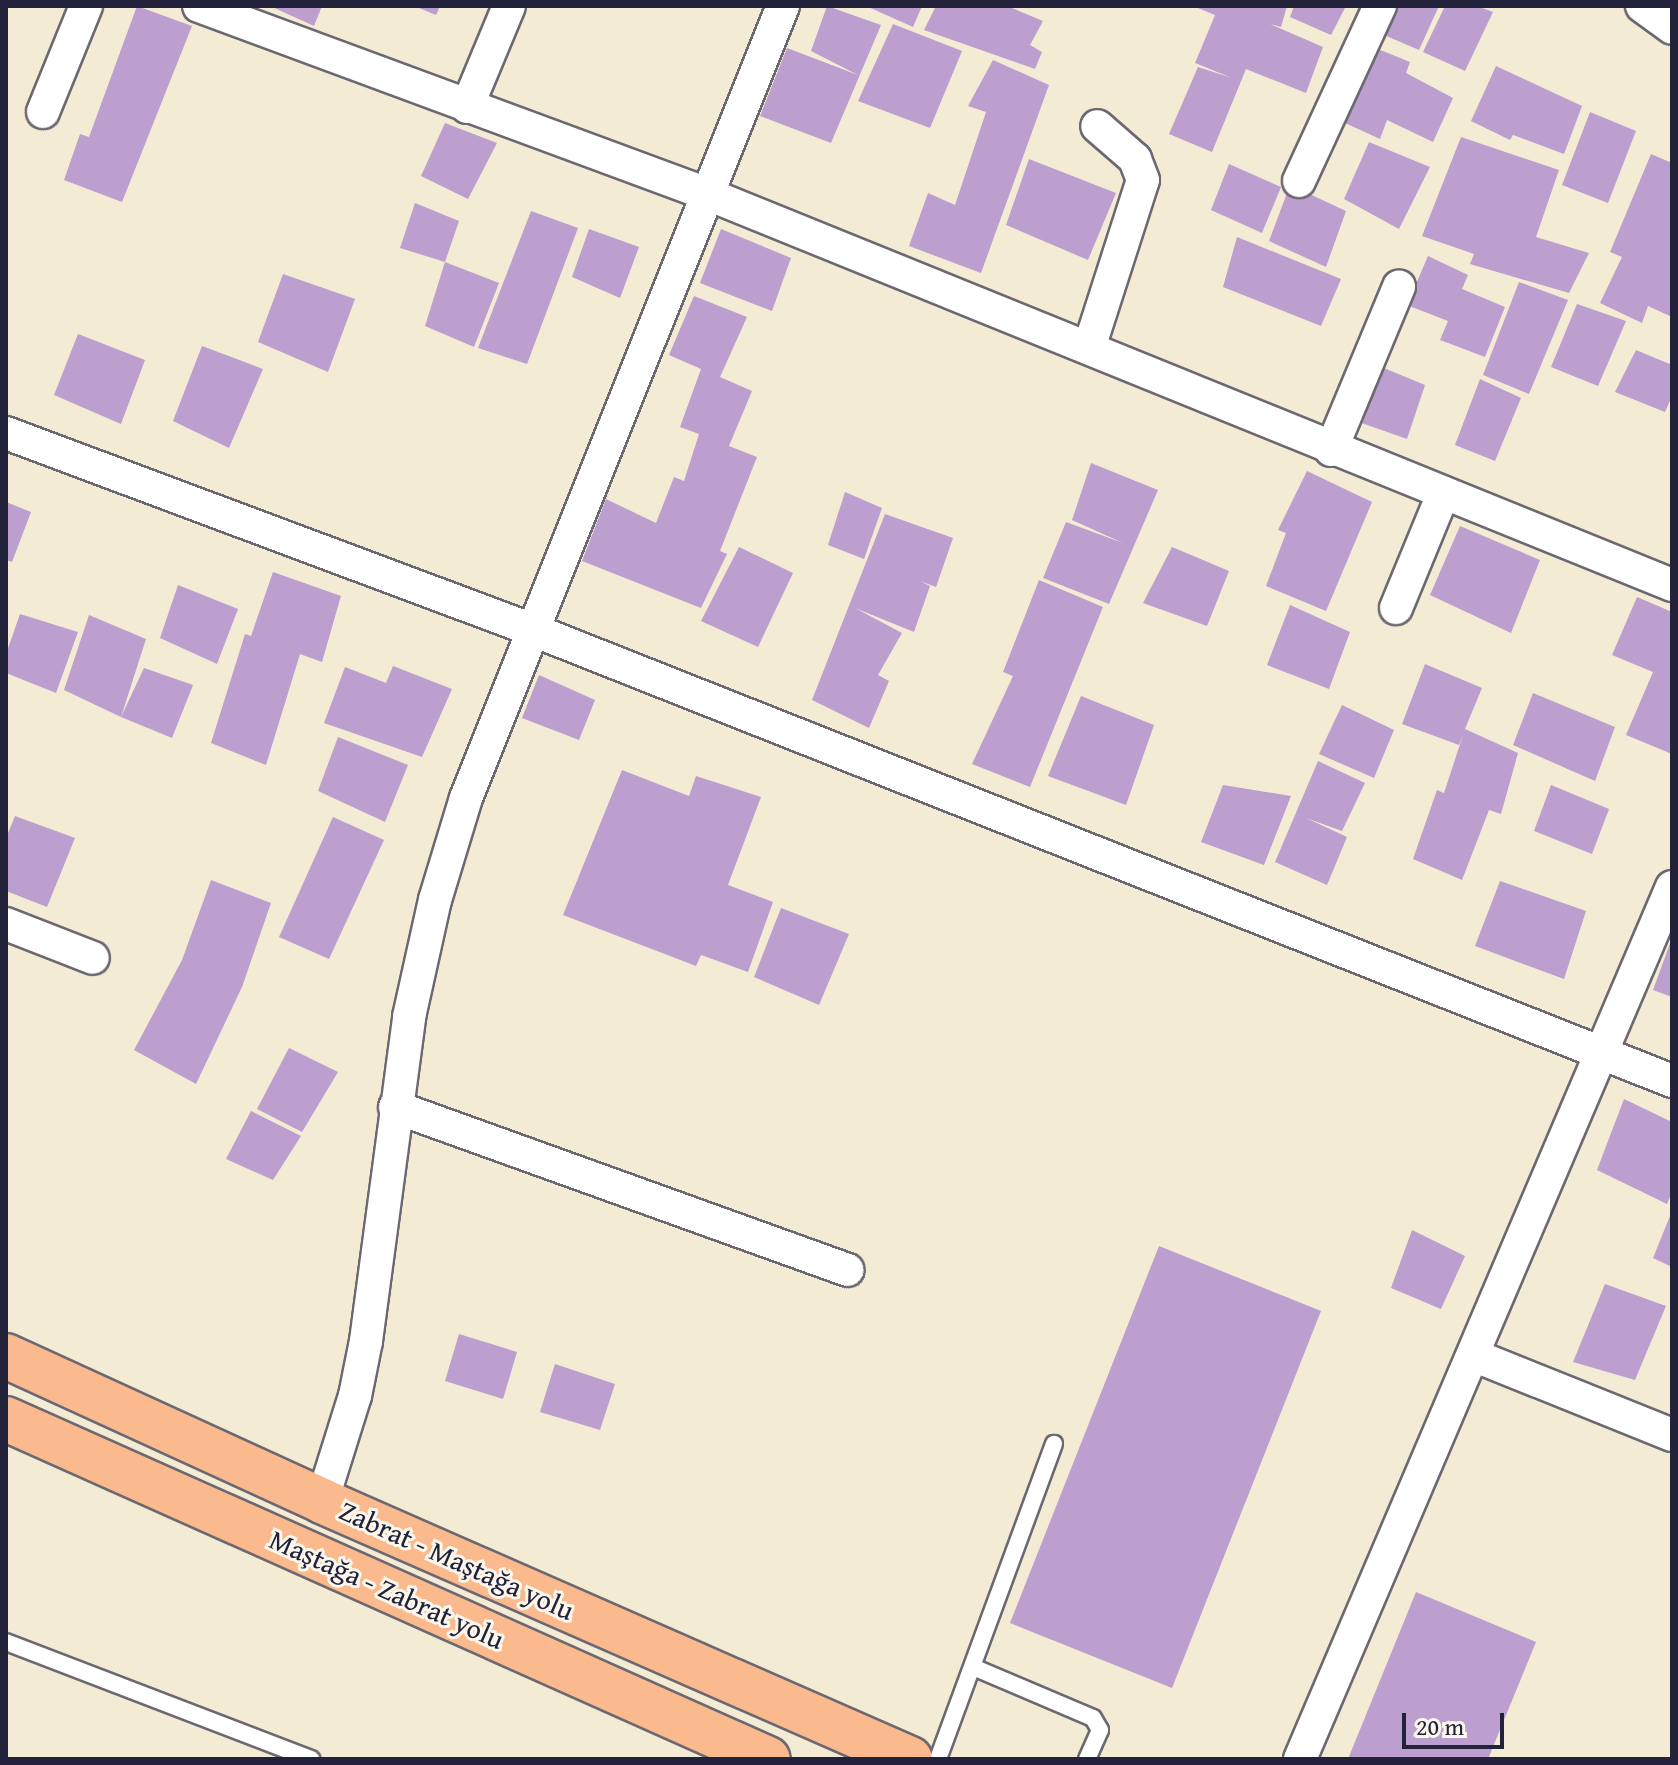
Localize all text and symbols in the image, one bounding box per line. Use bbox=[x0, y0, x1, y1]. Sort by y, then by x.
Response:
street label: Zabrat - Maştağa yolu bbox=[334, 1493, 580, 1627]
street label: Maştağa - Zabrat yolu bbox=[264, 1522, 510, 1656]
scale bar bbox=[1406, 1697, 1508, 1747]
text: 20 m bbox=[1416, 1709, 1464, 1744]

